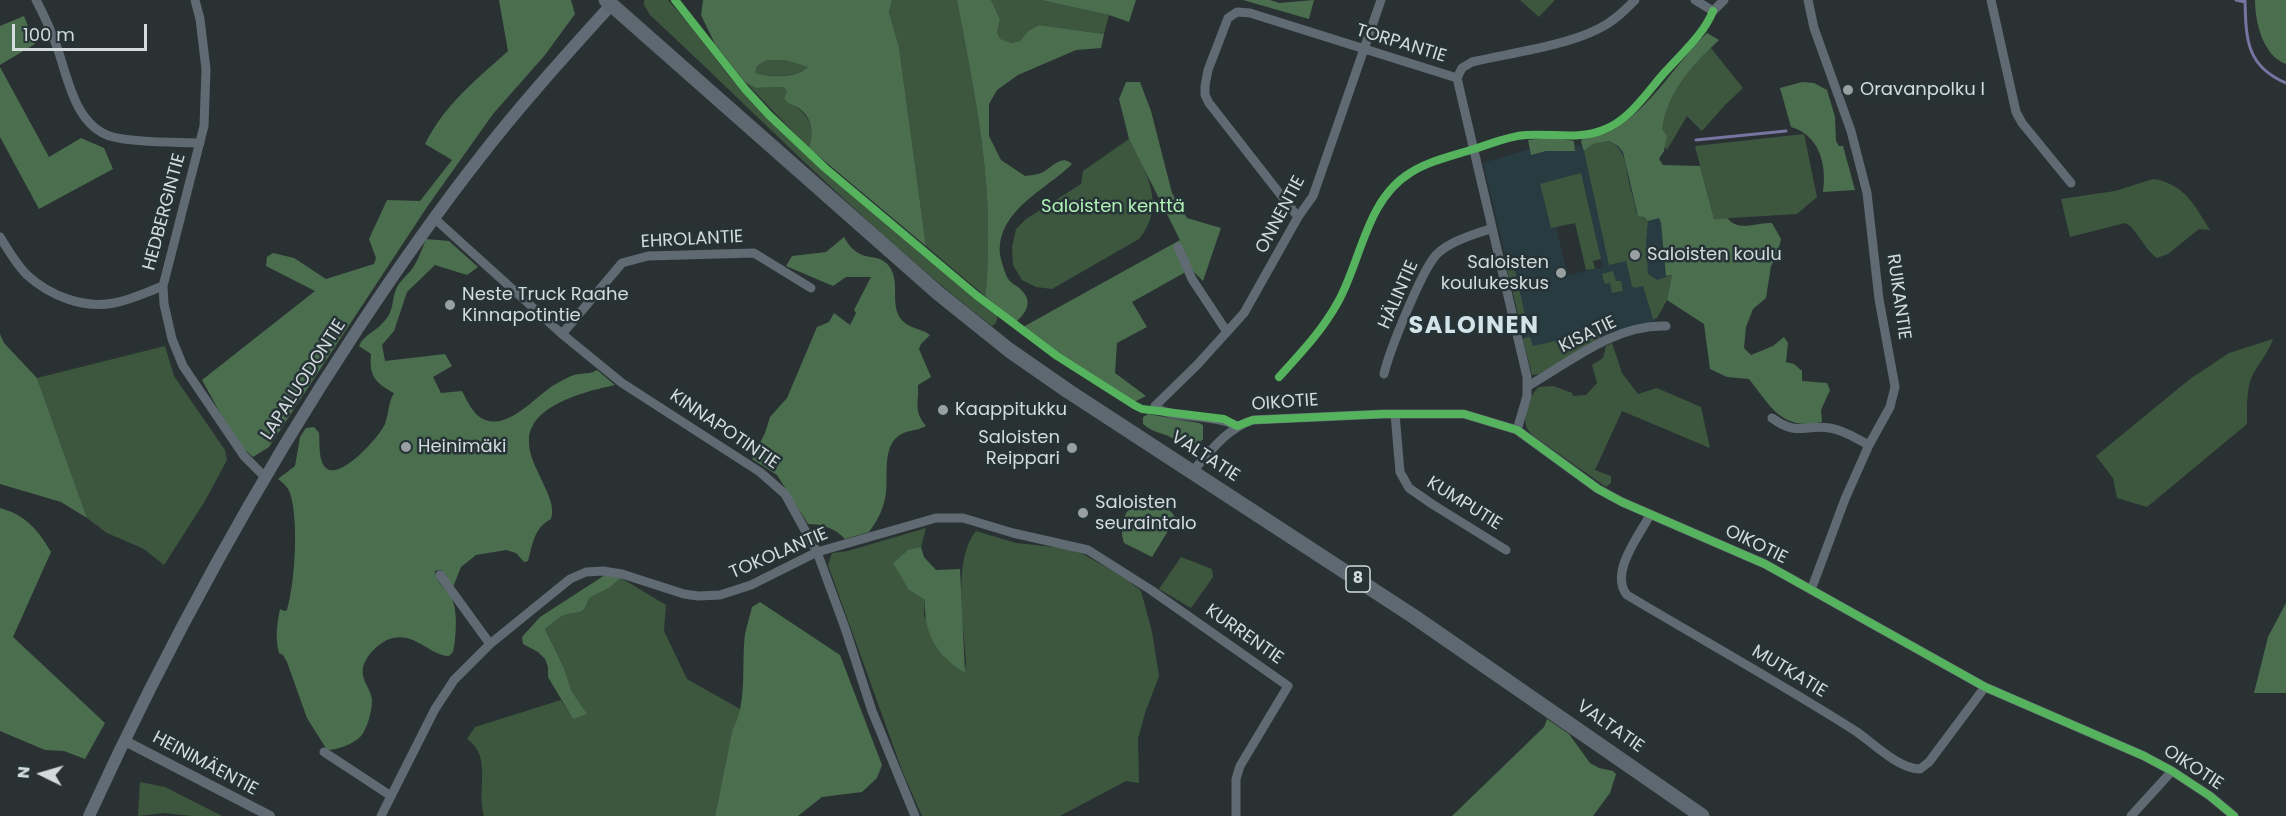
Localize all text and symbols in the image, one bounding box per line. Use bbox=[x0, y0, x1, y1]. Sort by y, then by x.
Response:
scale bar bbox=[15, 12, 150, 50]
street label: TORPANTIE bbox=[1353, 20, 1449, 68]
text: 100 m bbox=[23, 22, 75, 47]
place label: Oravanpolku I bbox=[1860, 79, 1985, 101]
marker: Oravanpolku I bbox=[1841, 83, 1855, 97]
street label: HEDBERGINTIE bbox=[139, 151, 191, 273]
street label: ONNENTIE bbox=[1252, 173, 1310, 257]
park label: Saloisten kenttä bbox=[1041, 196, 1185, 218]
street label: EHROLANTIE bbox=[640, 227, 744, 253]
place label: Saloisten koulu bbox=[1647, 244, 1782, 266]
marker: Saloisten koulu bbox=[1628, 248, 1642, 262]
place label: Saloisten koulukeskus bbox=[1441, 252, 1549, 294]
street label: RUIKANTIE bbox=[1881, 253, 1915, 341]
street label: HÄLINTIE bbox=[1374, 257, 1424, 333]
marker: Saloisten koulukeskus bbox=[1554, 266, 1568, 280]
place label: Neste Truck Raahe Kinnapotintie bbox=[462, 284, 629, 326]
marker: Neste Truck Raahe Kinnapotintie bbox=[443, 298, 457, 312]
street label: KISATIE bbox=[1556, 312, 1620, 358]
district label: SALOINEN bbox=[1409, 313, 1539, 341]
street label: LAPALUODONTIE bbox=[257, 316, 351, 444]
street label: KINNAPOTINTIE bbox=[665, 385, 783, 475]
street label: OIKOTIE bbox=[1251, 390, 1319, 416]
place label: Kaappitukku bbox=[955, 399, 1067, 421]
marker: Kaappitukku bbox=[936, 403, 950, 417]
place label: Saloisten Reippari bbox=[978, 427, 1060, 470]
street label: VALTATIE bbox=[1167, 427, 1243, 487]
place label: Heinimäki bbox=[418, 436, 506, 458]
marker: Heinimäki bbox=[399, 440, 413, 454]
marker: Saloisten Reippari bbox=[1065, 441, 1079, 455]
street label: KUMPUTIE bbox=[1422, 472, 1506, 536]
place label: Saloisten seuraintalo bbox=[1095, 492, 1197, 534]
marker: Saloisten seuraintalo bbox=[1076, 506, 1090, 520]
street label: OIKOTIE bbox=[1721, 521, 1791, 569]
street label: TOKOLANTIE bbox=[727, 524, 831, 584]
road number: 8 bbox=[1346, 566, 1370, 592]
street label: KURRENTIE bbox=[1201, 600, 1287, 670]
street label: MUTKATIE bbox=[1748, 641, 1830, 703]
street label: VALTATIE bbox=[1572, 696, 1648, 758]
street label: HEINIMÄENTIE bbox=[149, 727, 261, 801]
street label: OIKOTIE bbox=[2159, 741, 2227, 795]
north arrow bbox=[12, 744, 72, 804]
text: N bbox=[12, 765, 36, 779]

